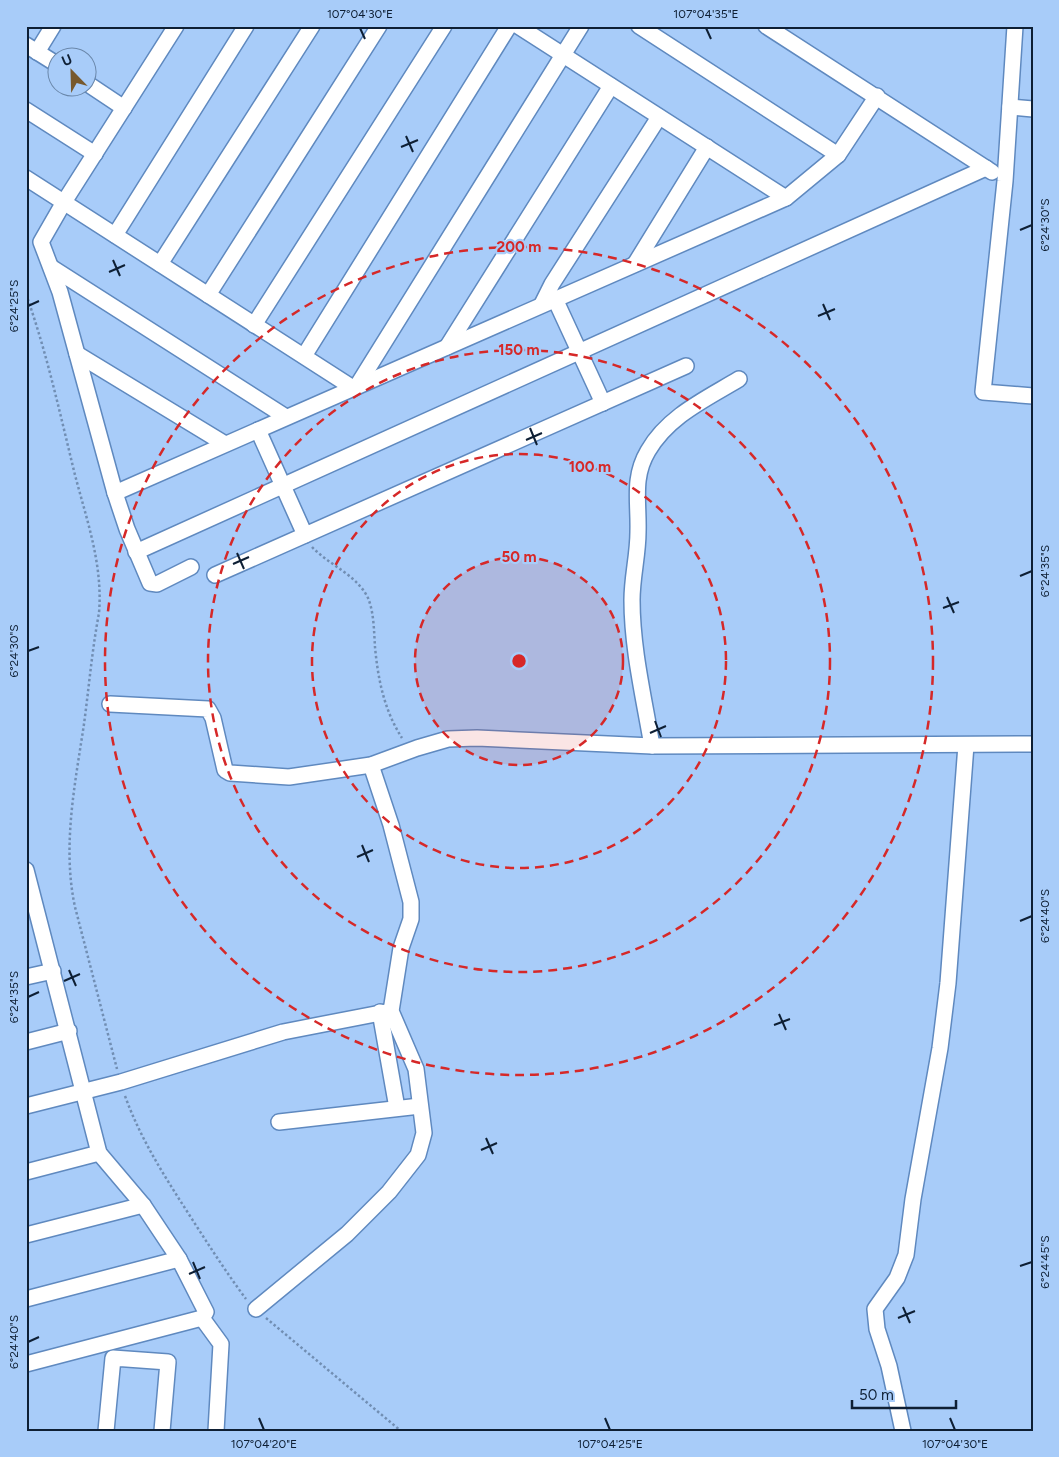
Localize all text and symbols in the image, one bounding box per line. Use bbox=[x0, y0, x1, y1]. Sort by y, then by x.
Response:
text: 107°04'30"E bbox=[327, 7, 393, 21]
text: 107°04'35"E bbox=[673, 7, 739, 21]
north arrow bbox=[48, 48, 98, 98]
text: U bbox=[59, 51, 75, 70]
text: 6°24'30"S bbox=[1038, 198, 1052, 252]
text: 200 m bbox=[497, 238, 541, 256]
text: 6°24'25"S bbox=[7, 280, 21, 332]
text: 150 m bbox=[498, 341, 540, 359]
text: 100 m bbox=[569, 458, 611, 476]
text: 6°24'35"S bbox=[1038, 545, 1052, 597]
text: 50 m bbox=[501, 548, 537, 566]
text: 6°24'30"S bbox=[7, 624, 21, 678]
centre of rings bbox=[510, 652, 528, 670]
text: 6°24'40"S bbox=[1038, 889, 1052, 943]
text: 6°24'35"S bbox=[7, 971, 21, 1023]
text: 6°24'45"S bbox=[1038, 1235, 1052, 1289]
text: 6°24'40"S bbox=[7, 1315, 21, 1369]
scale bar bbox=[852, 1377, 955, 1409]
text: 50 m bbox=[859, 1386, 894, 1404]
text: 107°04'20"E bbox=[231, 1437, 297, 1451]
text: 107°04'25"E bbox=[577, 1437, 643, 1451]
text: 107°04'30"E bbox=[922, 1437, 988, 1451]

